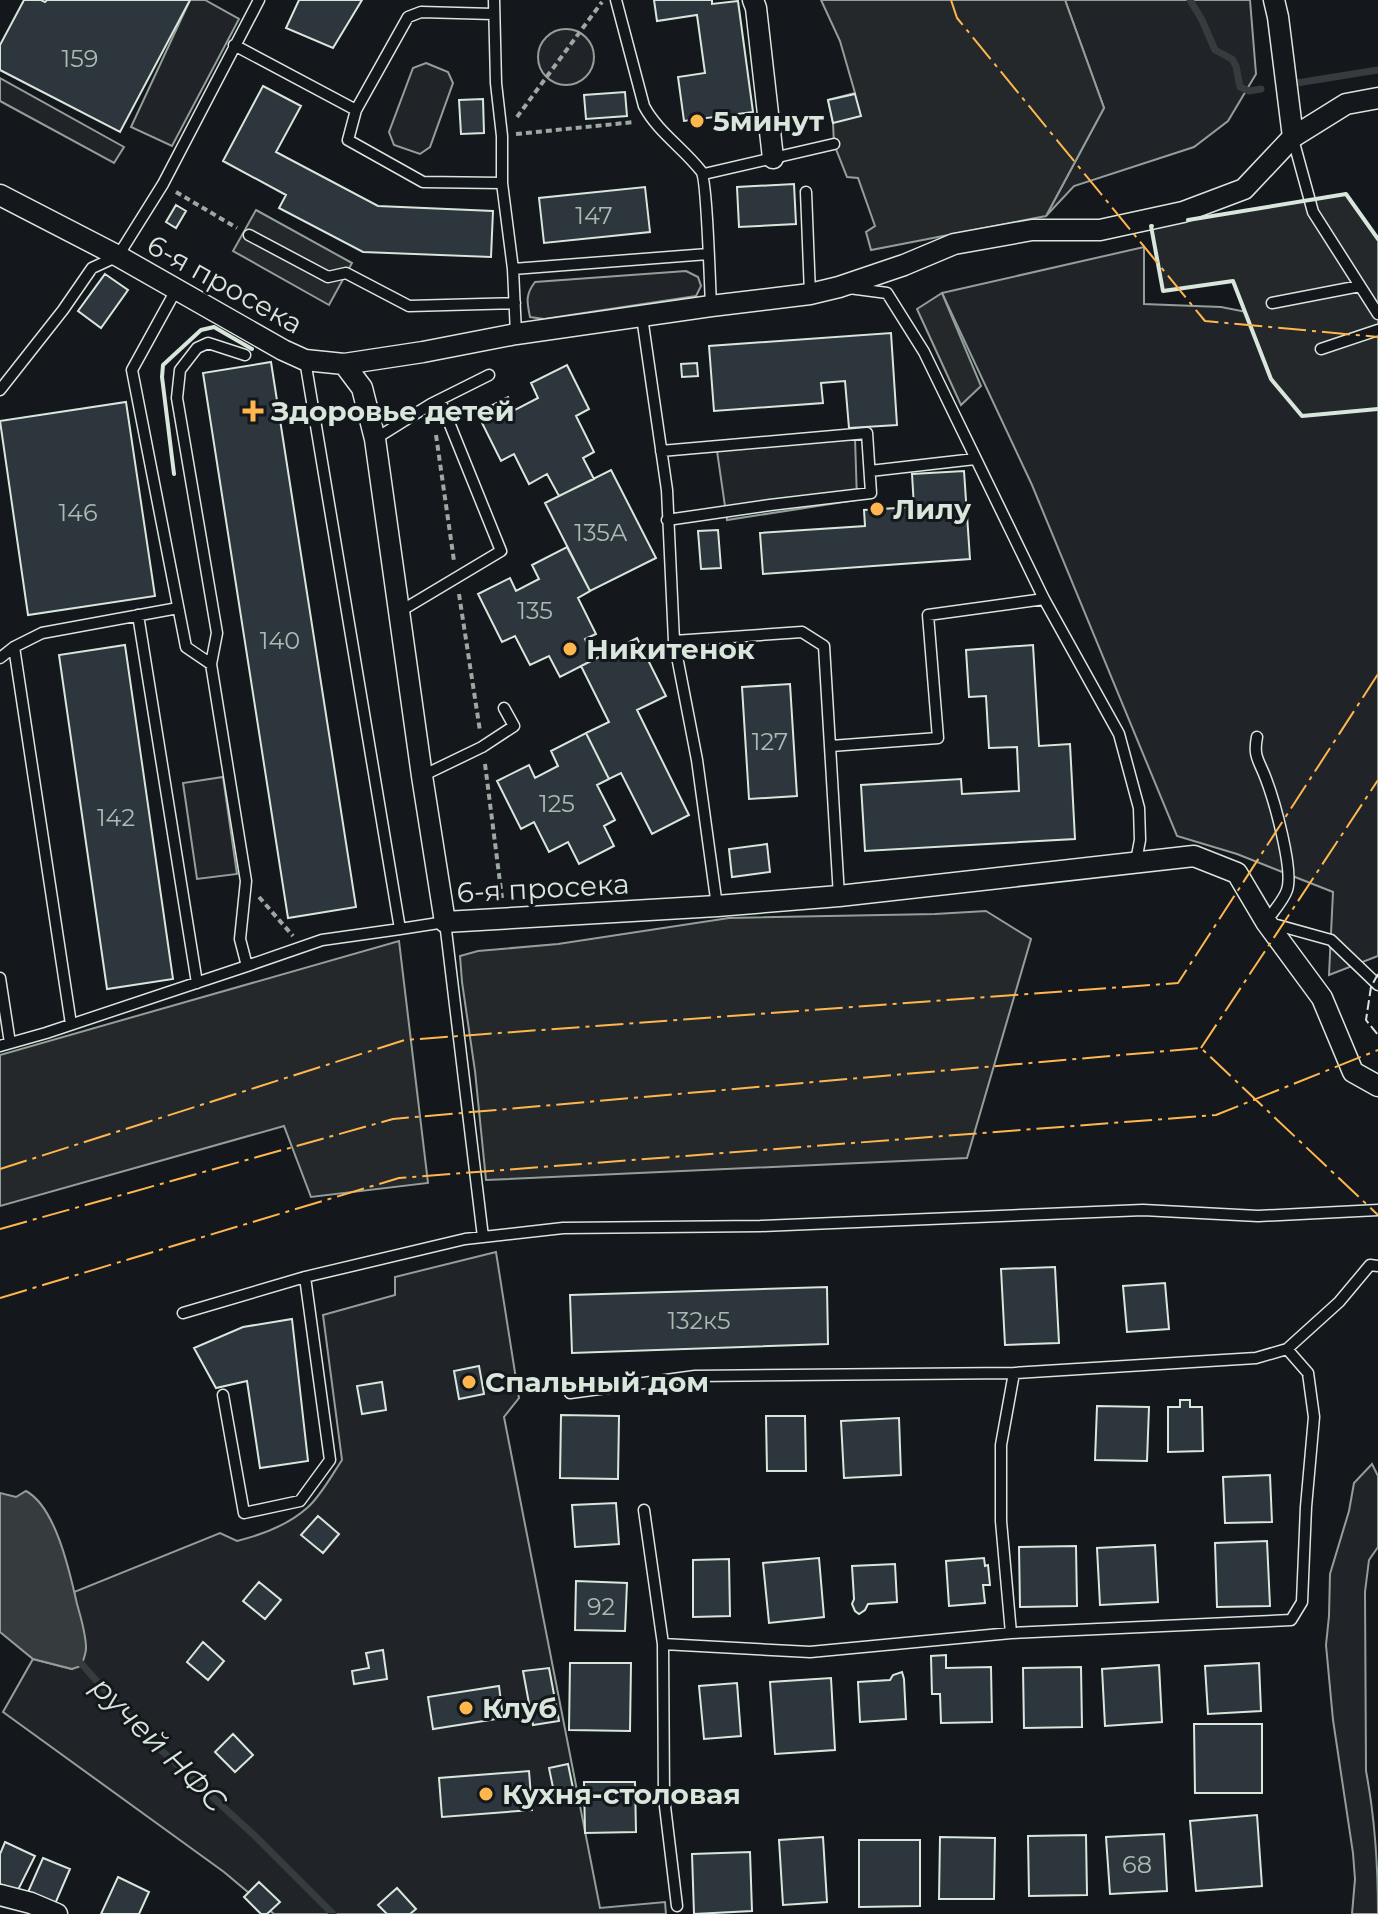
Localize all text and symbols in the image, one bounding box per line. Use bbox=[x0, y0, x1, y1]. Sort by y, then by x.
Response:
house number: 159 bbox=[62, 44, 98, 73]
place label: 5минут bbox=[713, 104, 824, 138]
marker: 5минут bbox=[688, 112, 706, 130]
house number: 147 bbox=[575, 201, 613, 230]
street label: 6-я просека bbox=[141, 227, 309, 341]
place label: Здоровье детей bbox=[270, 394, 515, 428]
marker: Здоровье детей bbox=[242, 400, 264, 422]
place label: Лилу bbox=[893, 492, 972, 526]
house number: 146 bbox=[58, 498, 98, 527]
marker: Лилу bbox=[868, 500, 886, 518]
house number: 135А bbox=[574, 518, 628, 547]
house number: 135 bbox=[517, 596, 553, 625]
house number: 140 bbox=[260, 626, 300, 655]
place label: Никитенок bbox=[586, 632, 755, 666]
marker: Никитенок bbox=[561, 640, 579, 658]
house number: 127 bbox=[752, 727, 788, 756]
house number: 125 bbox=[539, 789, 575, 818]
house number: 142 bbox=[97, 803, 135, 832]
street label: 6-я просека bbox=[456, 867, 630, 909]
house number: 132к5 bbox=[667, 1306, 731, 1335]
place label: Спальный дом bbox=[485, 1365, 709, 1399]
marker: Спальный дом bbox=[460, 1373, 478, 1391]
house number: 92 bbox=[587, 1592, 615, 1621]
water label: ручей НФС bbox=[84, 1669, 235, 1820]
place label: Клуб bbox=[482, 1691, 557, 1725]
marker: Клуб bbox=[457, 1699, 475, 1717]
place label: Кухня-столовая bbox=[502, 1777, 741, 1811]
marker: Кухня-столовая bbox=[477, 1785, 495, 1803]
house number: 68 bbox=[1122, 1850, 1152, 1879]

